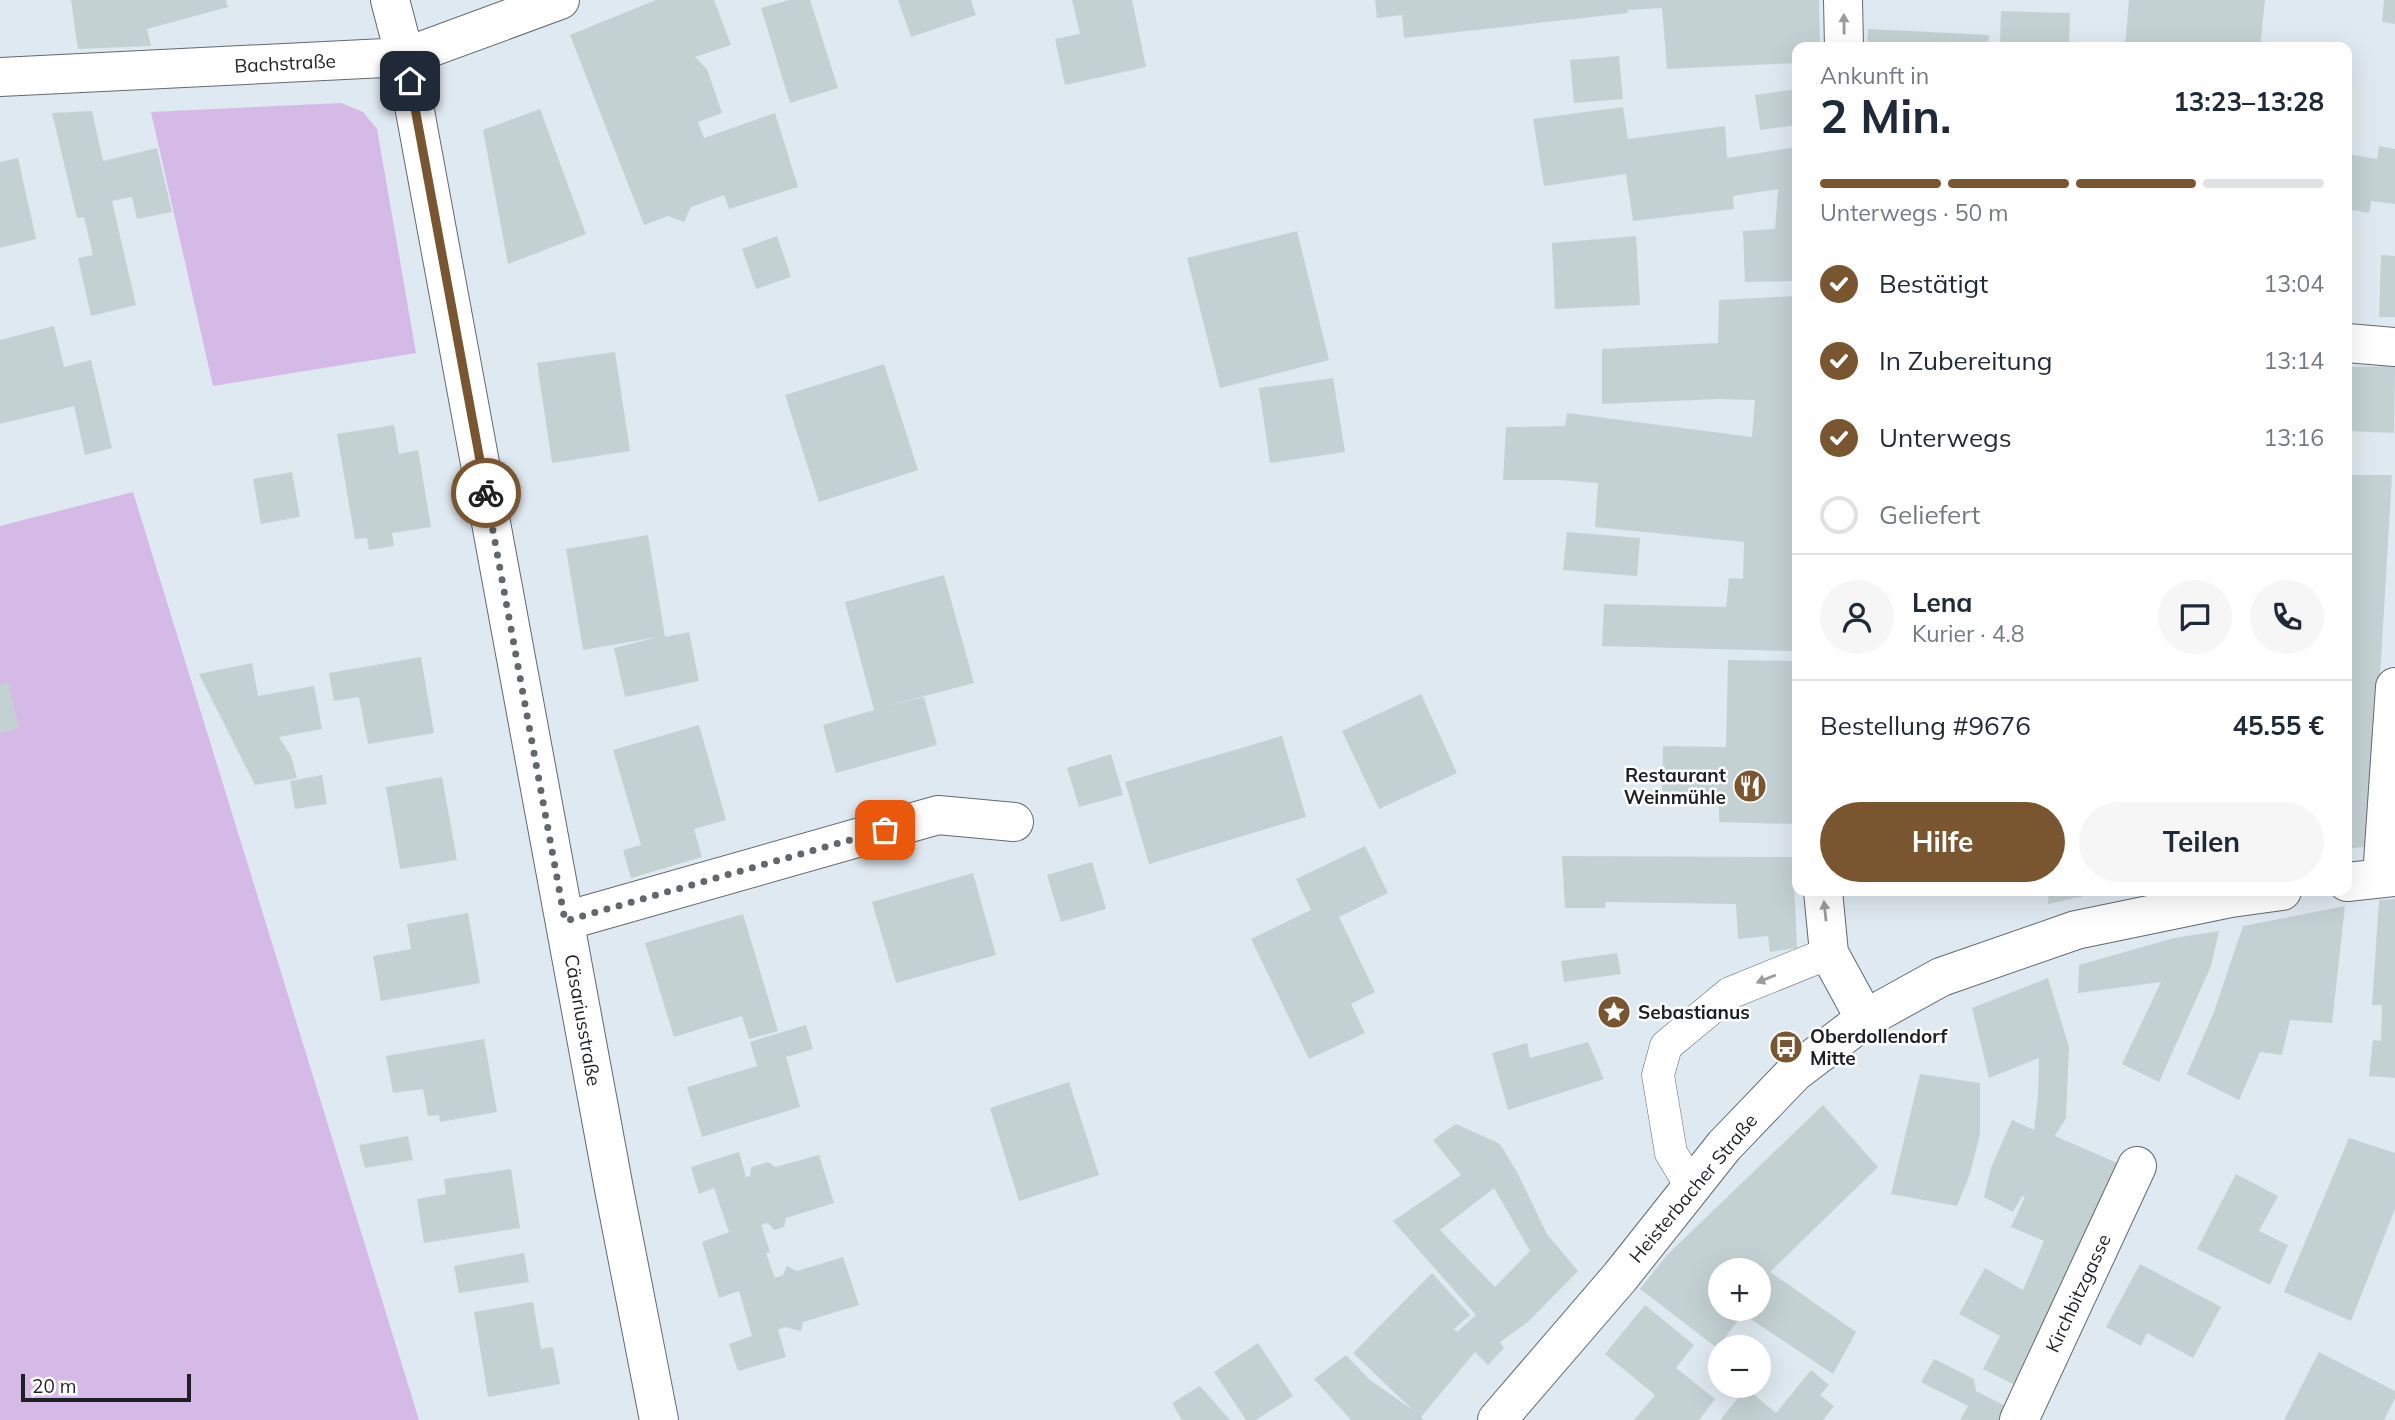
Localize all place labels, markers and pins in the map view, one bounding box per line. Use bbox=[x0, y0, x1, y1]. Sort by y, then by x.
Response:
pin bbox=[380, 51, 440, 111]
place label: Restaurant Weinmühle bbox=[1624, 763, 1726, 809]
restaurant icon: Restaurant Weinmühle bbox=[1731, 767, 1769, 805]
pin bbox=[855, 800, 915, 860]
place icon: Sebastianus bbox=[1595, 993, 1633, 1031]
place label: Sebastianus bbox=[1638, 1000, 1750, 1024]
place label: Oberdollendorf Mitte bbox=[1810, 1024, 1948, 1070]
bus stop icon: Oberdollendorf Mitte bbox=[1767, 1028, 1805, 1066]

